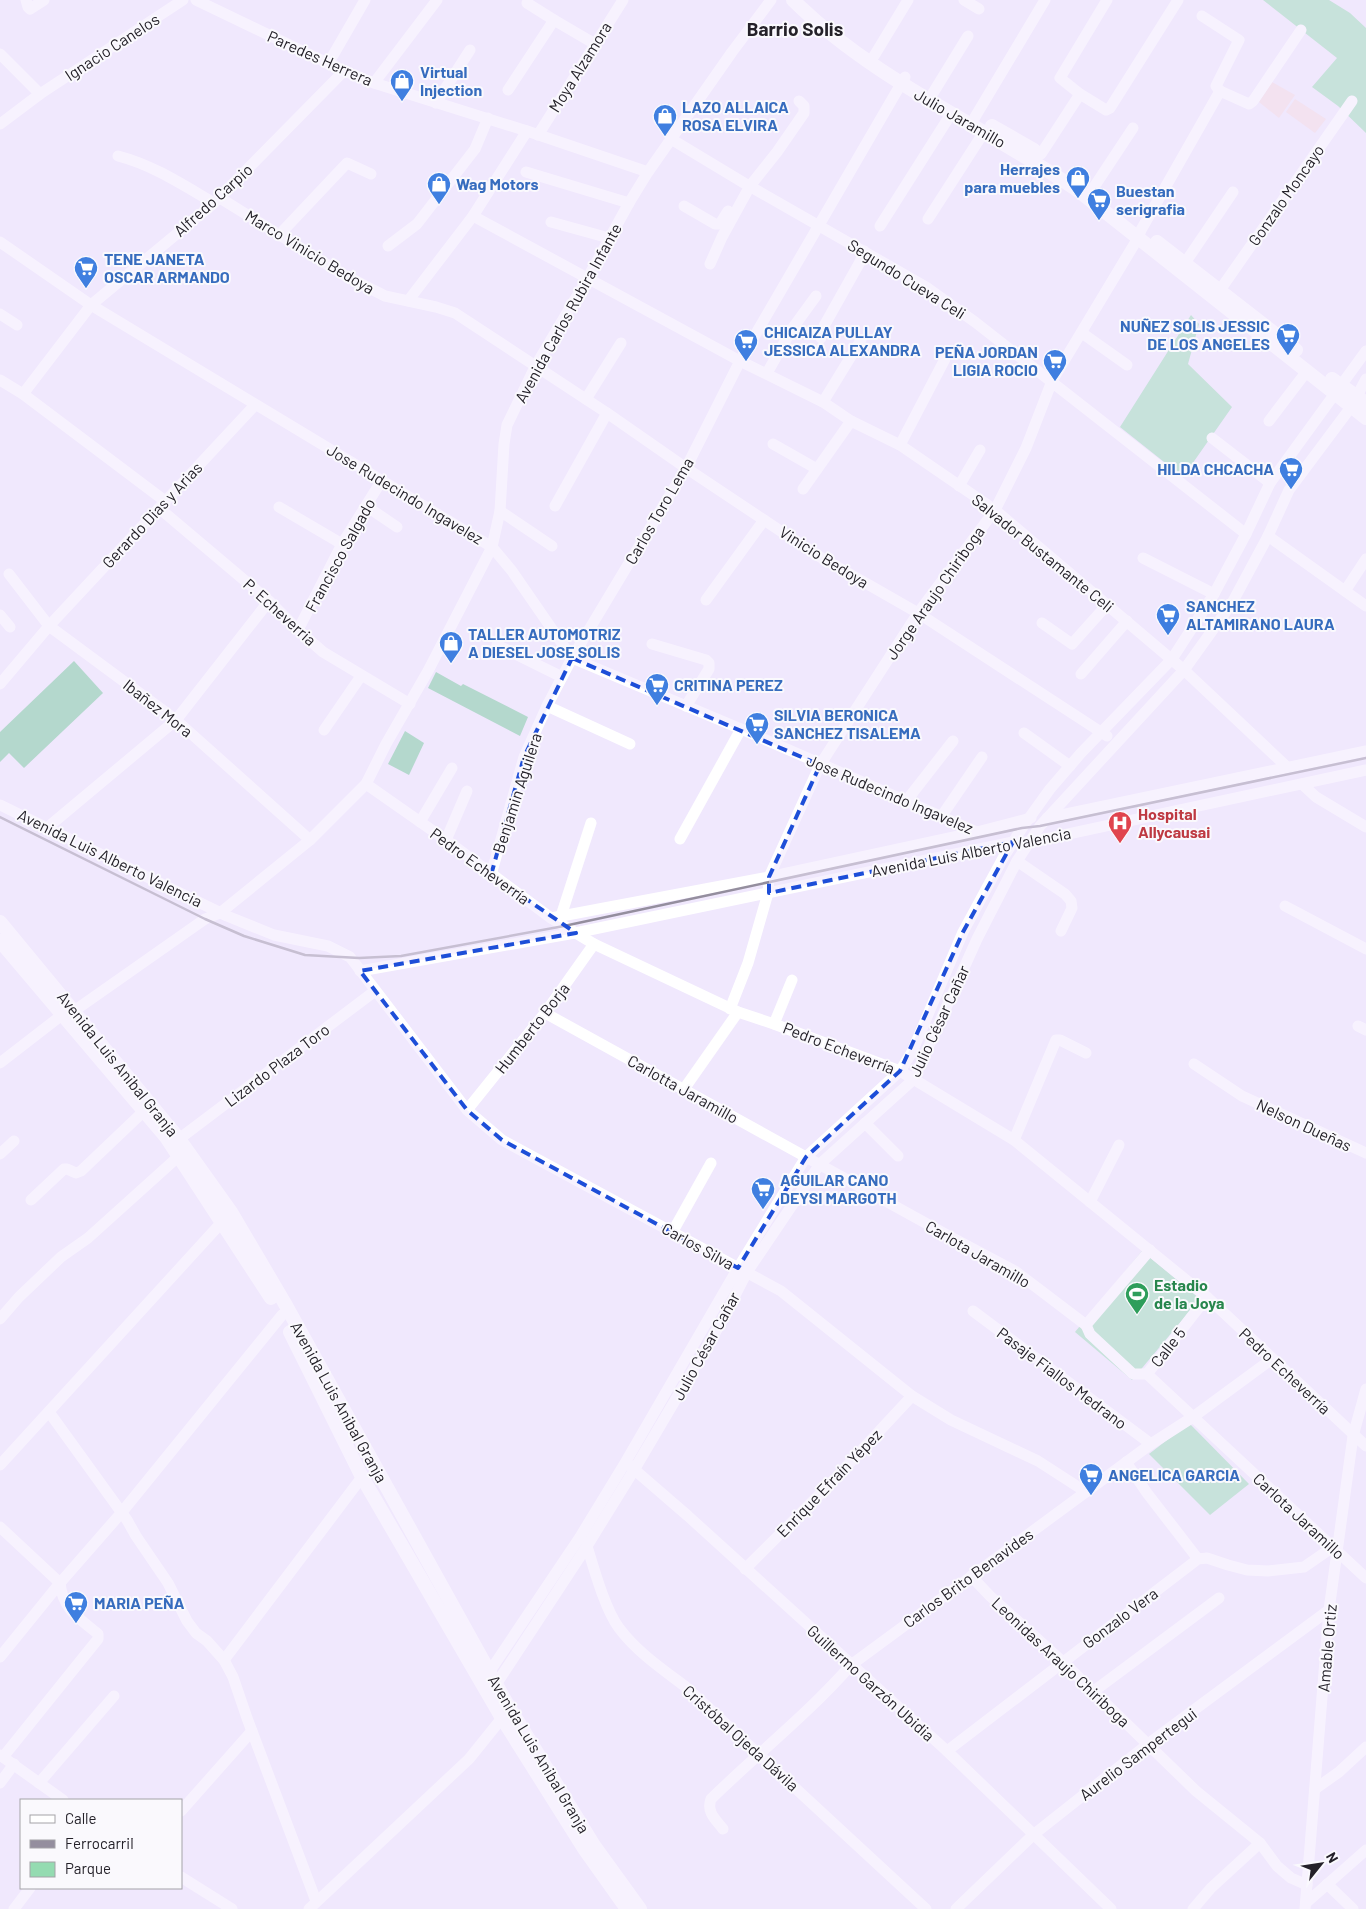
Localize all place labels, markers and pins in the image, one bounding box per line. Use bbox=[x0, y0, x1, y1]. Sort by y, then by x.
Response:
place label: Virtual Injection bbox=[420, 62, 482, 99]
shop icon: Virtual Injection bbox=[389, 68, 415, 102]
place label: LAZO ALLAICA ROSA ELVIRA bbox=[682, 97, 789, 134]
shop icon: LAZO ALLAICA ROSA ELVIRA bbox=[652, 103, 678, 137]
place label: Herrajes para muebles bbox=[964, 159, 1060, 196]
shop icon: Herrajes para muebles bbox=[1065, 165, 1091, 199]
shop icon: Wag Motors bbox=[426, 171, 452, 205]
place label: Wag Motors bbox=[456, 174, 539, 193]
place label: Buestan serigrafia bbox=[1116, 181, 1185, 218]
supermarket icon: Buestan serigrafia bbox=[1086, 187, 1112, 221]
place label: TENE JANETA OSCAR ARMANDO bbox=[104, 249, 230, 286]
supermarket icon: TENE JANETA OSCAR ARMANDO bbox=[73, 255, 99, 289]
place label: NUÑEZ SOLIS JESSIC DE LOS ANGELES bbox=[1120, 316, 1270, 353]
place label: CHICAIZA PULLAY JESSICA ALEXANDRA bbox=[764, 322, 921, 359]
supermarket icon: NUÑEZ SOLIS JESSIC DE LOS ANGELES bbox=[1275, 322, 1301, 356]
supermarket icon: CHICAIZA PULLAY JESSICA ALEXANDRA bbox=[733, 328, 759, 362]
place label: PEÑA JORDAN LIGIA ROCIO bbox=[935, 342, 1038, 379]
supermarket icon: PEÑA JORDAN LIGIA ROCIO bbox=[1042, 348, 1068, 382]
supermarket icon: HILDA CHCACHA bbox=[1278, 456, 1304, 490]
place label: HILDA CHCACHA bbox=[1157, 459, 1274, 478]
place label: SANCHEZ ALTAMIRANO LAURA bbox=[1186, 596, 1335, 633]
supermarket icon: SANCHEZ ALTAMIRANO LAURA bbox=[1155, 602, 1181, 636]
place label: TALLER AUTOMOTRIZ A DIESEL JOSE SOLIS bbox=[468, 624, 621, 661]
shop icon: TALLER AUTOMOTRIZ A DIESEL JOSE SOLIS bbox=[438, 630, 464, 664]
supermarket icon: CRITINA PEREZ bbox=[644, 672, 670, 706]
place label: CRITINA PEREZ bbox=[674, 675, 783, 694]
place label: SILVIA BERONICA SANCHEZ TISALEMA bbox=[774, 705, 921, 742]
supermarket icon: SILVIA BERONICA SANCHEZ TISALEMA bbox=[744, 711, 770, 745]
place label: Hospital Allycausai bbox=[1138, 804, 1210, 841]
hospital icon: Hospital Allycausai bbox=[1107, 810, 1133, 844]
place label: AGUILAR CANO DEYSI MARGOTH bbox=[780, 1170, 897, 1207]
supermarket icon: AGUILAR CANO DEYSI MARGOTH bbox=[750, 1176, 776, 1210]
place label: Estadio de la Joya bbox=[1154, 1275, 1224, 1312]
sports icon: Estadio de la Joya bbox=[1124, 1281, 1150, 1315]
supermarket icon: ANGELICA GARCIA bbox=[1078, 1462, 1104, 1496]
place label: ANGELICA GARCIA bbox=[1108, 1465, 1240, 1484]
supermarket icon: MARIA PEÑA bbox=[63, 1590, 89, 1624]
place label: MARIA PEÑA bbox=[94, 1593, 185, 1612]

